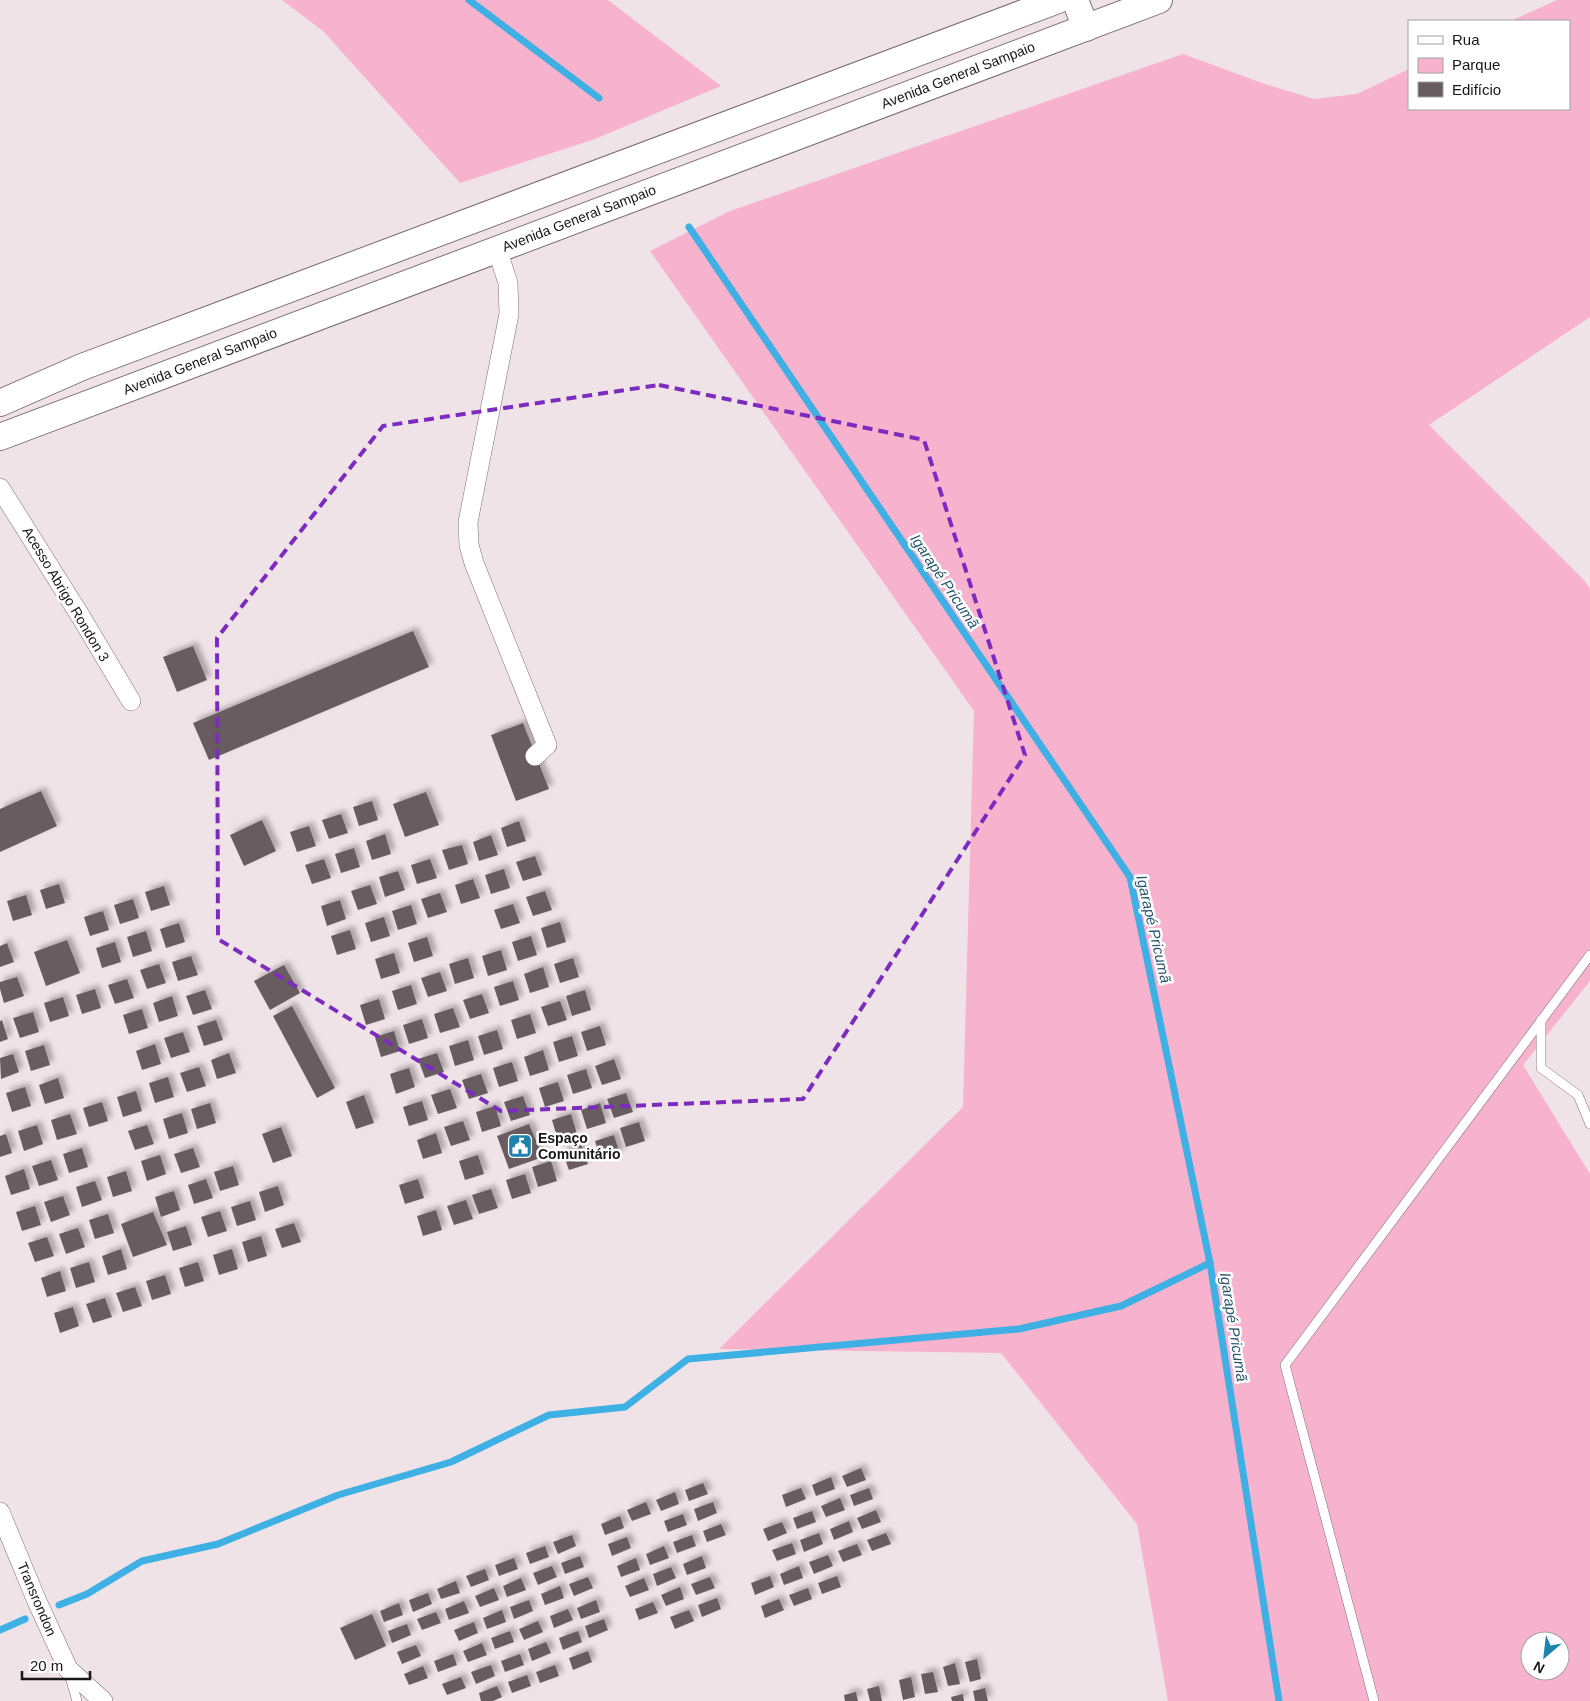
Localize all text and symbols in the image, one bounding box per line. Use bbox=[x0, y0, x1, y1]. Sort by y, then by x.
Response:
legend bbox=[1408, 20, 1570, 110]
text: Rua bbox=[1452, 31, 1480, 48]
street label: Avenida General Sampaio bbox=[879, 38, 1037, 112]
text: Parque bbox=[1452, 56, 1500, 73]
text: Edifício bbox=[1452, 81, 1501, 98]
street label: Avenida General Sampaio bbox=[500, 181, 658, 255]
street label: Avenida General Sampaio bbox=[121, 324, 279, 398]
street label: Acesso Abrigo Rondon 3 bbox=[19, 524, 113, 664]
water label: Igarapé Pricumã bbox=[907, 531, 983, 632]
water label: Igarapé Pricumã bbox=[1133, 873, 1175, 985]
place label: Espaço Comunitário bbox=[538, 1130, 620, 1162]
public building icon: Espaço Comunitário bbox=[507, 1133, 533, 1159]
water label: Igarapé Pricumã bbox=[1217, 1271, 1251, 1383]
street label: Transrondon bbox=[14, 1560, 60, 1638]
north arrow bbox=[1520, 1631, 1570, 1681]
scale bar bbox=[22, 1648, 90, 1680]
text: 20 m bbox=[30, 1657, 63, 1674]
text: N bbox=[1531, 1658, 1547, 1677]

